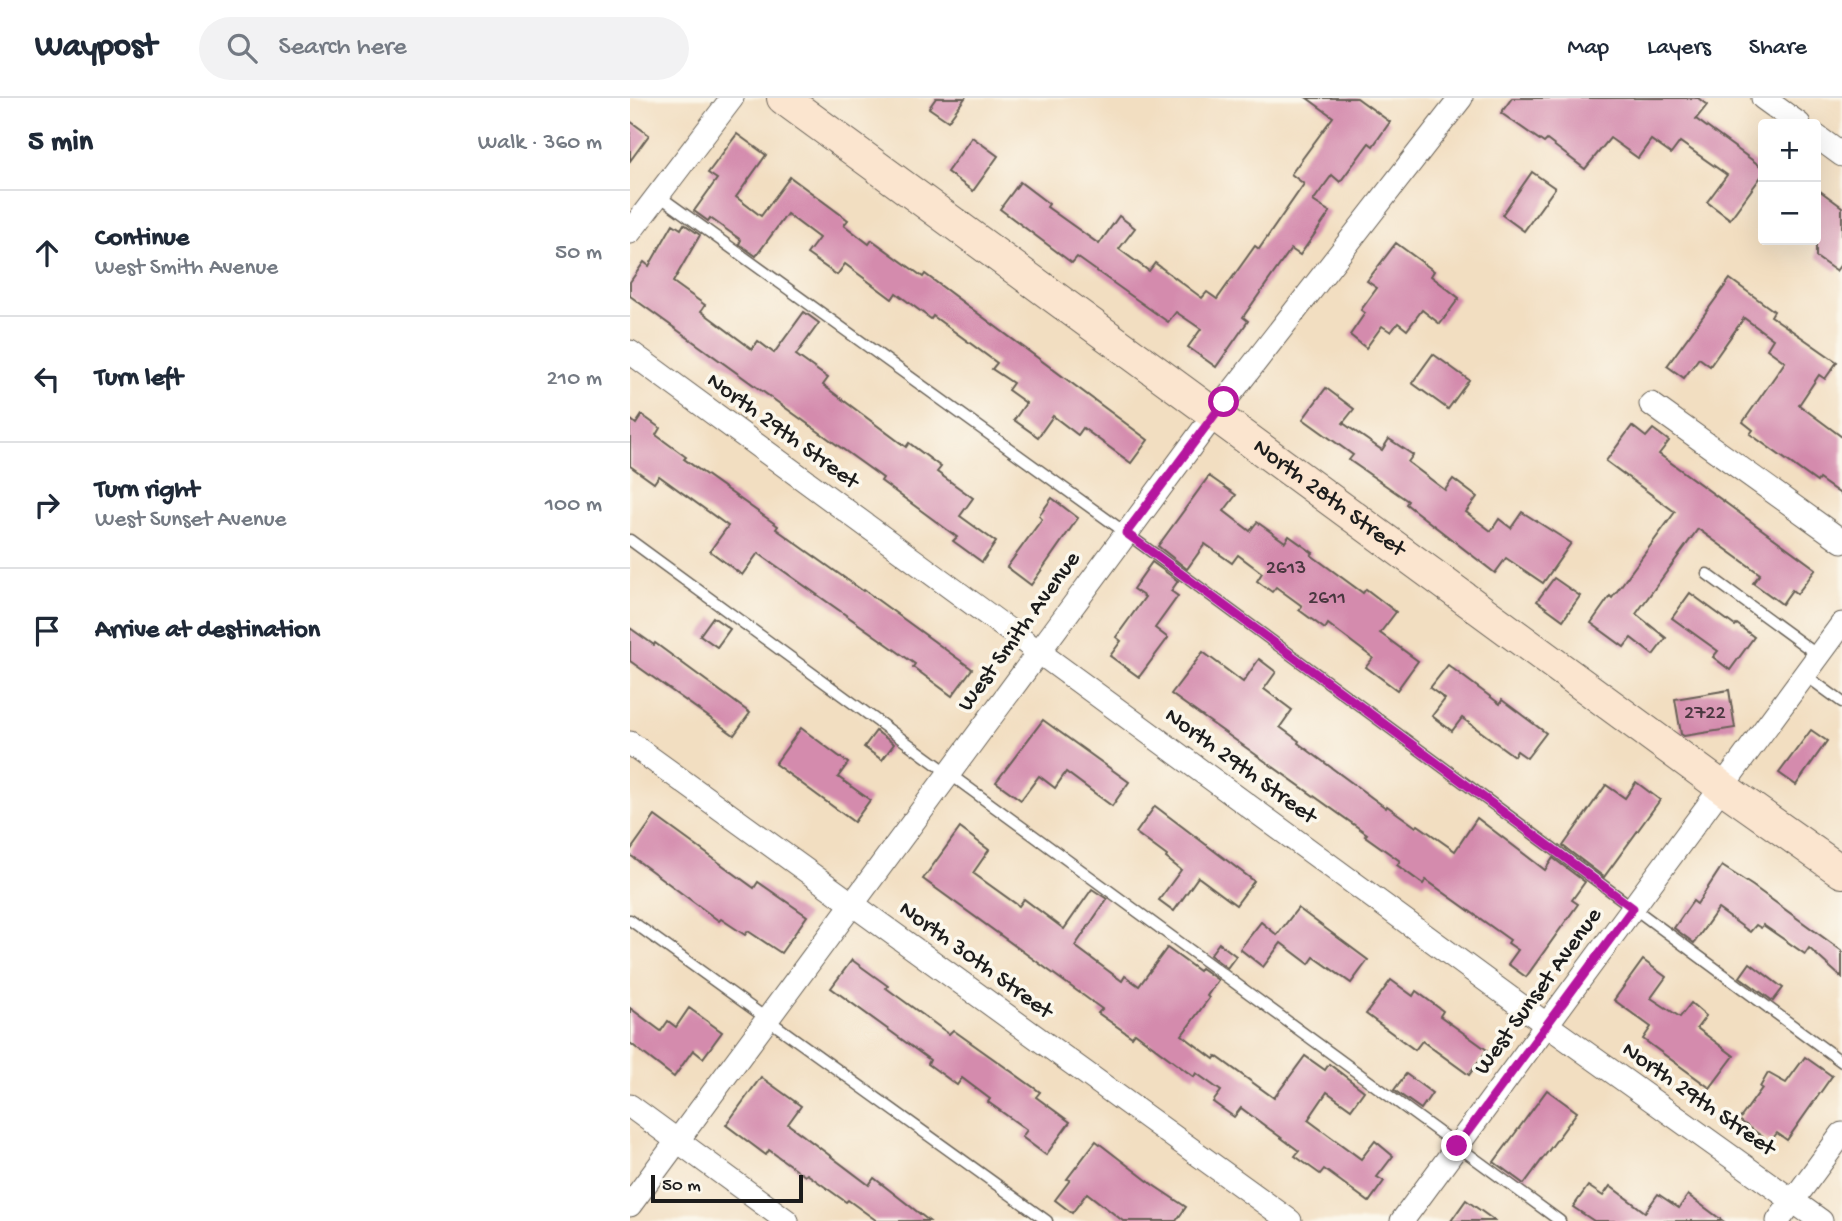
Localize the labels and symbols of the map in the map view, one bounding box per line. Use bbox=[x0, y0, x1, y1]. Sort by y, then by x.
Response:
street label: North 29th Street bbox=[700, 367, 866, 498]
route start bbox=[1208, 386, 1239, 417]
street label: North 28th Street bbox=[1247, 433, 1413, 565]
street label: West Smith Avenue bbox=[952, 546, 1088, 718]
house number: 2613 bbox=[1266, 557, 1306, 582]
house number: 2611 bbox=[1308, 587, 1346, 612]
street label: North 29th Street bbox=[1158, 702, 1324, 833]
house number: 2722 bbox=[1684, 702, 1726, 727]
street label: North 30th Street bbox=[892, 895, 1060, 1028]
street label: West Sunset Avenue bbox=[1469, 902, 1610, 1081]
street label: North 29th Street bbox=[1615, 1036, 1782, 1165]
route end bbox=[1441, 1130, 1472, 1161]
scale bar bbox=[651, 1172, 803, 1204]

